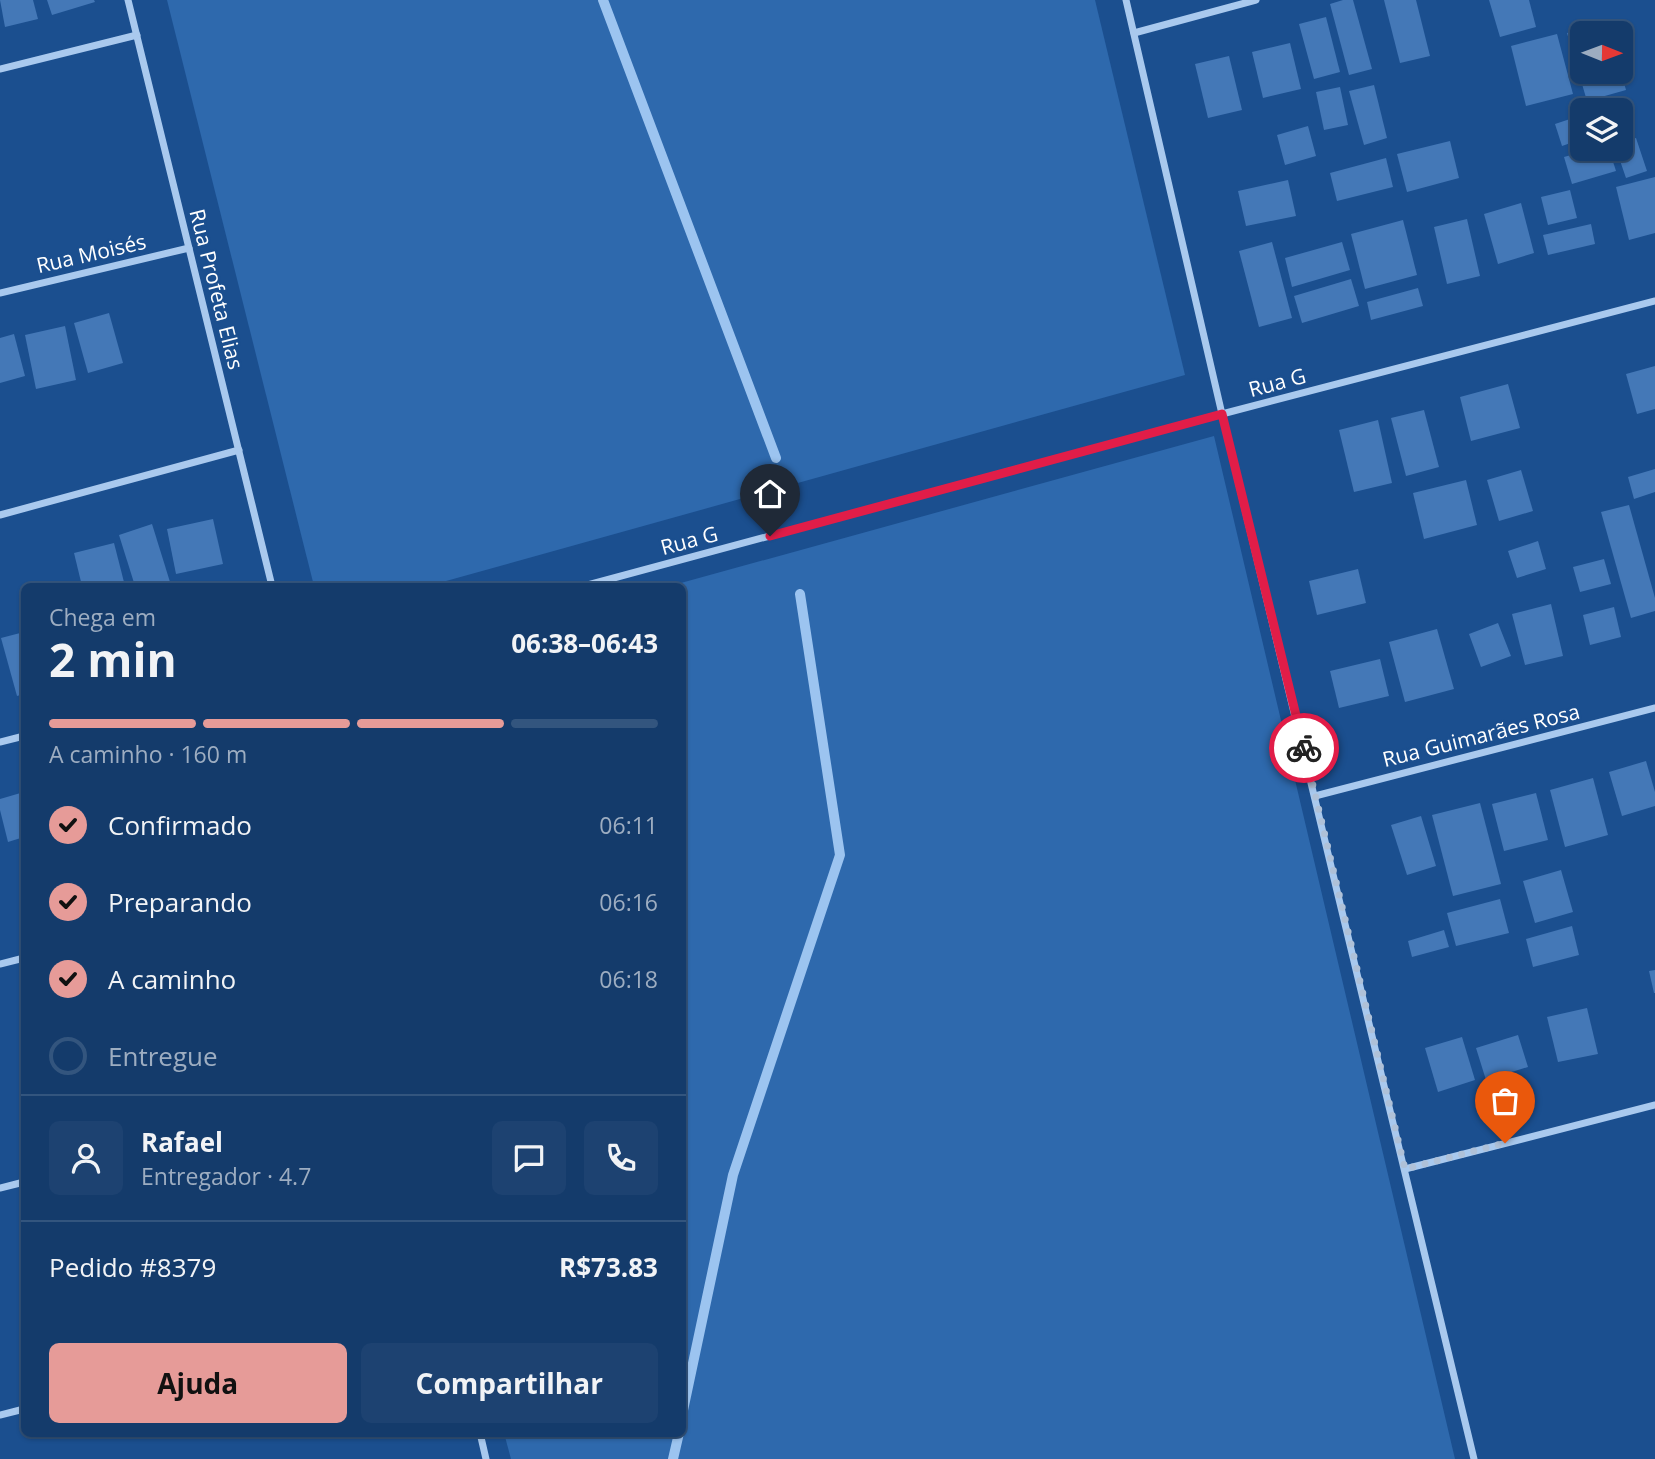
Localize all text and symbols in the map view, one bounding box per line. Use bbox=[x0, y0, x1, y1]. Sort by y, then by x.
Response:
north arrow bbox=[1570, 21, 1633, 84]
map controls bbox=[1570, 21, 1633, 161]
button: layers bbox=[1570, 98, 1633, 161]
street label: Rua Profeta Elias bbox=[184, 206, 250, 372]
street label: Rua Moisés bbox=[33, 227, 149, 279]
street label: Rua G bbox=[1245, 361, 1309, 403]
pin bbox=[740, 464, 800, 536]
icon: home bbox=[751, 475, 789, 513]
street label: Rua G bbox=[657, 519, 721, 561]
text: Chega em bbox=[49, 601, 156, 633]
text: 06:38–06:43 bbox=[511, 625, 658, 661]
text: 2 min bbox=[49, 628, 177, 690]
street label: Rua Guimarães Rosa bbox=[1379, 697, 1583, 773]
courier bbox=[1269, 713, 1339, 783]
icon: bike bbox=[1285, 729, 1323, 767]
text: A caminho · 160 m bbox=[49, 738, 247, 770]
icon: check bbox=[49, 806, 87, 844]
text: Confirmado bbox=[108, 807, 252, 843]
text: 06:11 bbox=[599, 809, 658, 841]
icon: check bbox=[49, 883, 87, 921]
text: Preparando bbox=[108, 884, 252, 920]
text: 06:16 bbox=[599, 886, 658, 918]
icon: check bbox=[49, 960, 87, 998]
text: A caminho bbox=[108, 961, 236, 997]
text: 06:18 bbox=[599, 963, 658, 995]
text: Entregue bbox=[108, 1038, 218, 1074]
pin bbox=[1475, 1071, 1535, 1143]
icon: bag bbox=[1486, 1082, 1524, 1120]
button: person bbox=[49, 1121, 123, 1195]
button: chat bbox=[492, 1121, 566, 1195]
button: phone bbox=[584, 1121, 658, 1195]
text: Rafael bbox=[141, 1124, 223, 1160]
text: Entregador · 4.7 bbox=[141, 1160, 311, 1192]
text: Pedido #8379 bbox=[49, 1249, 216, 1285]
text: R$73.83 bbox=[559, 1249, 658, 1285]
button: Ajuda bbox=[49, 1343, 347, 1423]
button: Compartilhar bbox=[361, 1343, 658, 1423]

